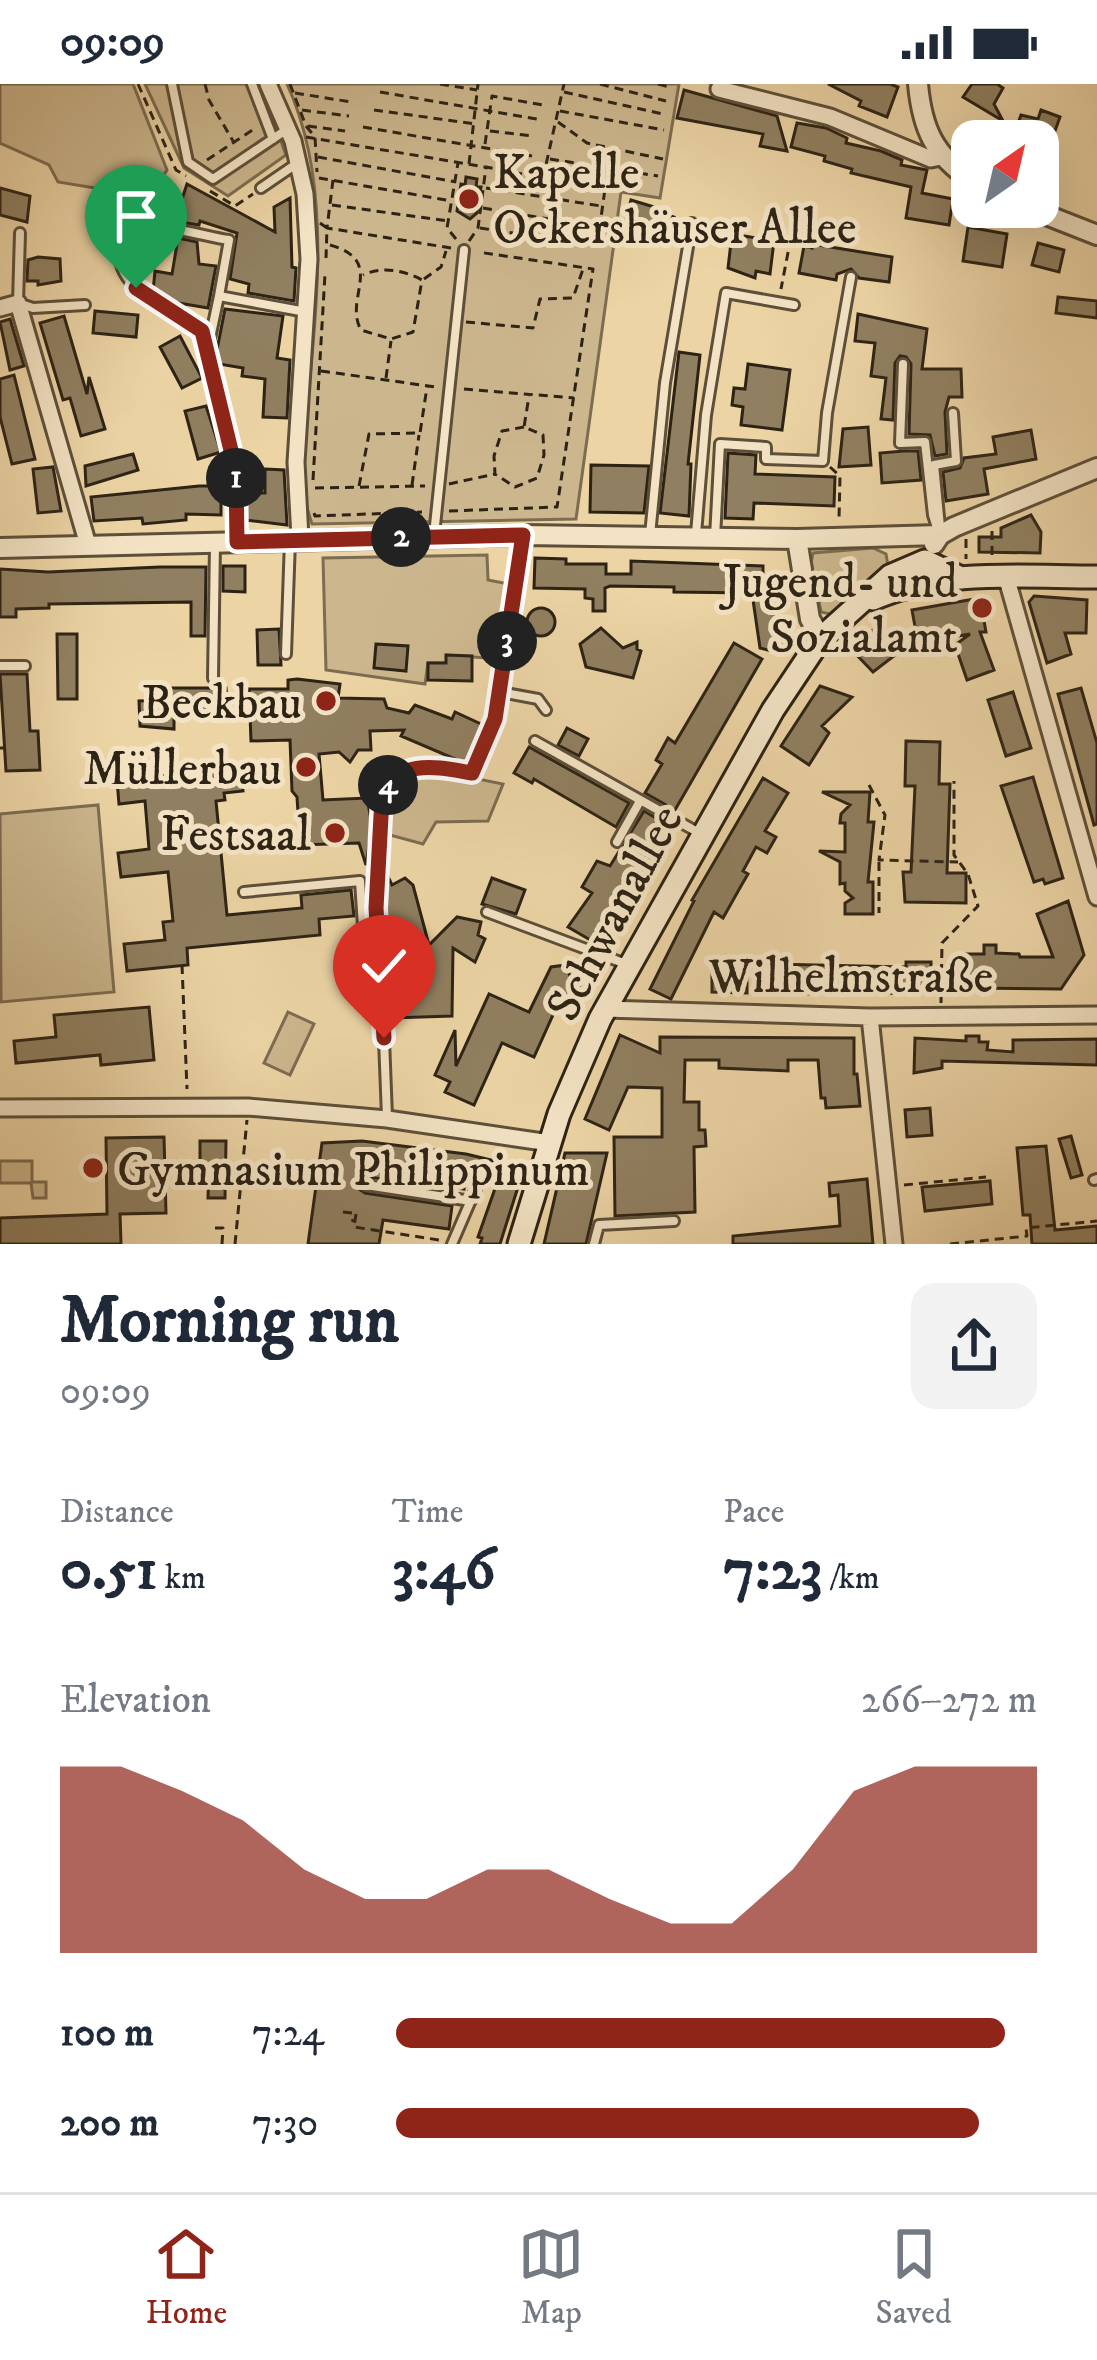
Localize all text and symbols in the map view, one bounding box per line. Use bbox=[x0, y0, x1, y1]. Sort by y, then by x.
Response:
text: 09:09 bbox=[60, 14, 165, 70]
north arrow bbox=[951, 120, 1059, 228]
map controls bbox=[951, 120, 1059, 228]
place label: Kapelle Ockershäuser Allee bbox=[493, 144, 857, 259]
pin bbox=[85, 165, 187, 288]
icon: arrive bbox=[103, 183, 169, 249]
marker: Kapelle Ockershäuser Allee bbox=[456, 186, 482, 212]
pin: 1 bbox=[206, 448, 266, 508]
text: 1 bbox=[230, 457, 242, 498]
pin: 2 bbox=[371, 507, 431, 567]
text: 2 bbox=[393, 516, 409, 557]
place label: Jugend- und Sozialamt bbox=[719, 553, 958, 668]
marker: Jugend- und Sozialamt bbox=[969, 595, 995, 621]
pin: 3 bbox=[477, 611, 537, 671]
text: 3 bbox=[501, 620, 513, 661]
place label: Beckbau bbox=[141, 674, 302, 734]
marker: Beckbau bbox=[313, 688, 339, 714]
place label: Müllerbau bbox=[83, 740, 282, 800]
marker: Müllerbau bbox=[293, 754, 319, 780]
pin: 4 bbox=[358, 755, 418, 815]
text: 4 bbox=[379, 764, 398, 805]
street label: Schwanallee bbox=[534, 795, 697, 1032]
place label: Festsaal bbox=[160, 806, 312, 866]
marker: Festsaal bbox=[322, 820, 348, 846]
pin bbox=[333, 915, 435, 1038]
icon: check bbox=[351, 933, 417, 999]
street label: Wilhelmstraße bbox=[708, 948, 993, 1008]
place label: Gymnasium Philippinum bbox=[117, 1141, 590, 1201]
marker: Gymnasium Philippinum bbox=[80, 1155, 106, 1181]
text: Morning run bbox=[60, 1281, 399, 1363]
button: share bbox=[911, 1283, 1037, 1409]
text: 09:09 bbox=[60, 1367, 151, 1416]
text: Distance bbox=[60, 1492, 174, 1533]
text: Time bbox=[392, 1492, 463, 1533]
text: Pace bbox=[723, 1492, 784, 1533]
text: 0.51 bbox=[60, 1533, 158, 1608]
text: 3:46 bbox=[392, 1533, 495, 1608]
text: 7:23 bbox=[723, 1533, 822, 1608]
text: km bbox=[158, 1558, 206, 1599]
text: /km bbox=[822, 1558, 880, 1599]
text: Elevation bbox=[60, 1676, 211, 1725]
text: 266–272 m bbox=[861, 1676, 1037, 1725]
text: 100 m bbox=[60, 2009, 154, 2058]
text: 7:24 bbox=[252, 2009, 324, 2058]
text: 200 m bbox=[60, 2099, 159, 2148]
text: 7:30 bbox=[252, 2099, 318, 2148]
tab: Home bbox=[146, 2221, 227, 2334]
tab: Map bbox=[518, 2221, 584, 2334]
tab: Saved bbox=[876, 2221, 951, 2334]

